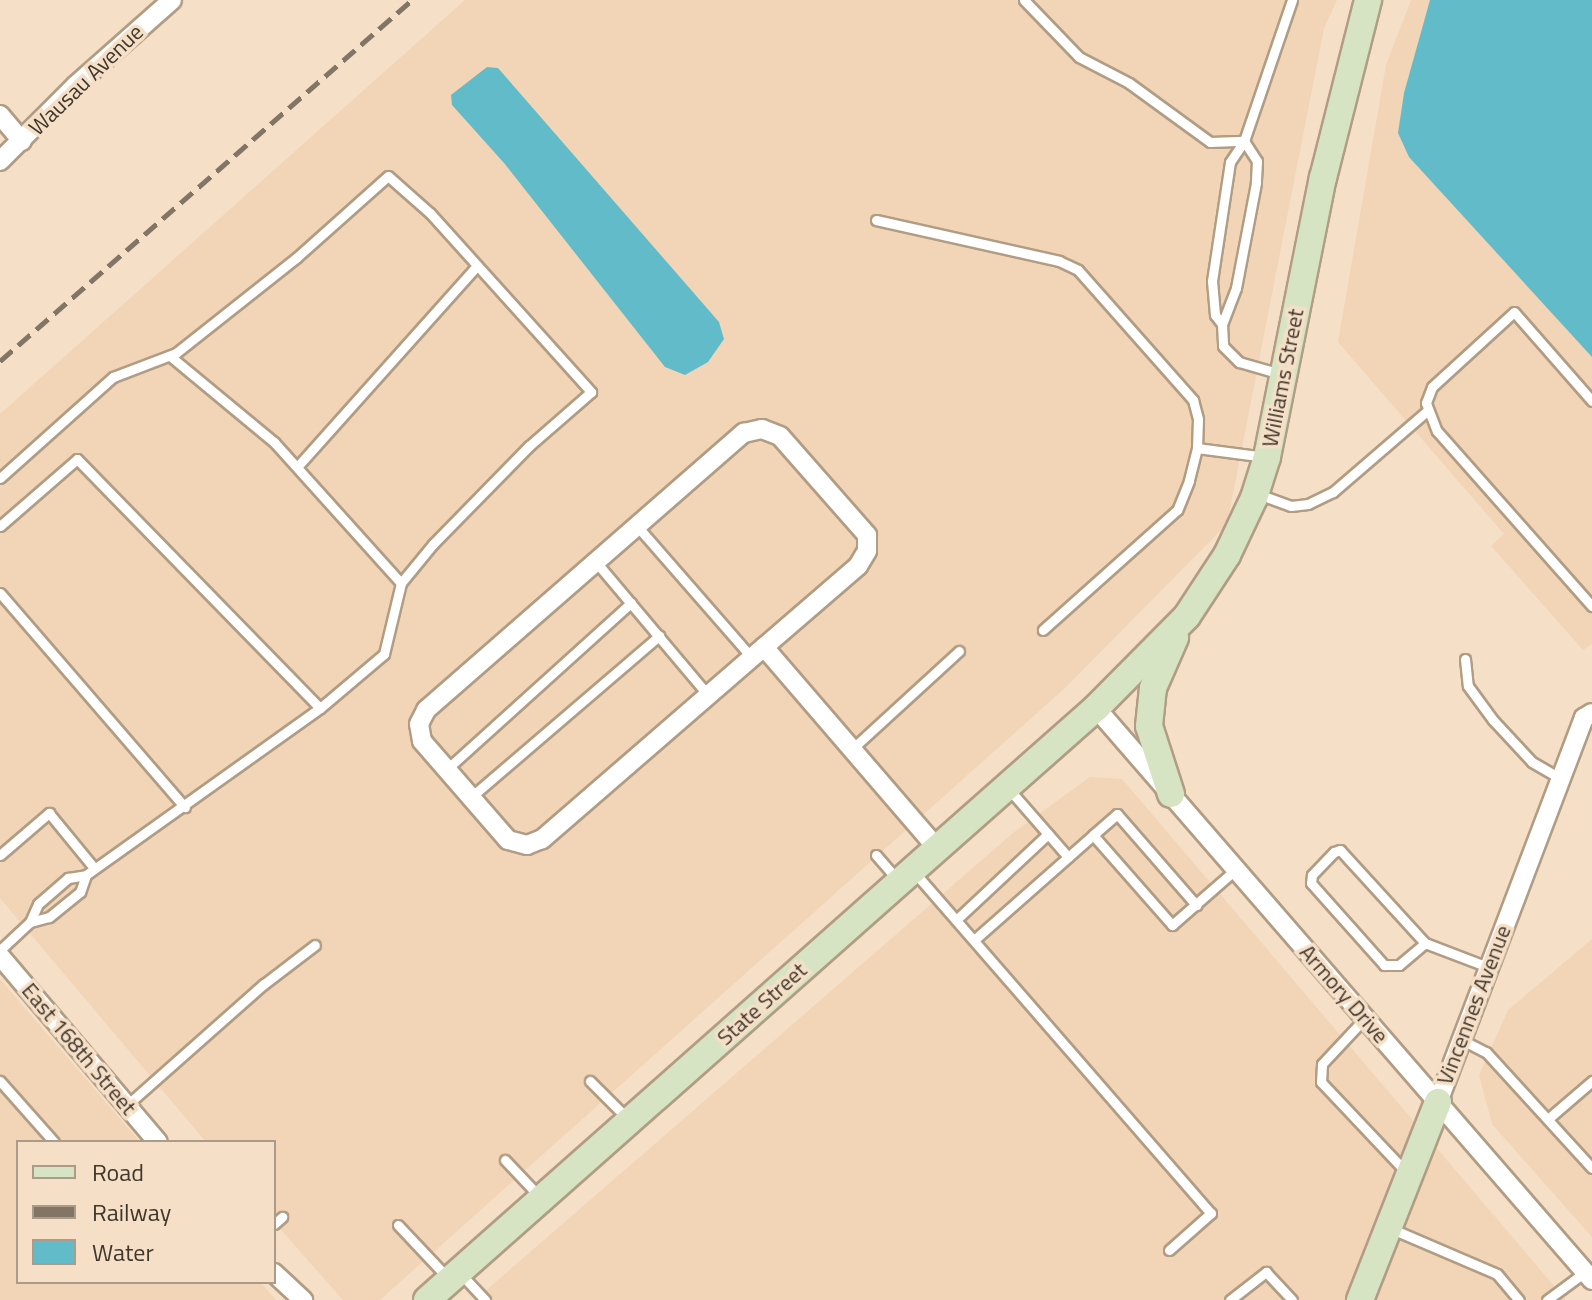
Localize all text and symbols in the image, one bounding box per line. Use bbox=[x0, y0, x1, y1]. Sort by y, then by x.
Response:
street label: Wausau Avenue bbox=[23, 19, 149, 141]
street label: Williams Street bbox=[1257, 307, 1309, 449]
street label: Vincennes Avenue bbox=[1431, 922, 1517, 1088]
street label: Armory Drive bbox=[1294, 939, 1394, 1049]
street label: State Street bbox=[712, 957, 812, 1051]
street label: East 168th Street bbox=[16, 978, 142, 1120]
legend bbox=[16, 1140, 276, 1284]
text: Road bbox=[92, 1154, 144, 1190]
text: Railway bbox=[92, 1194, 171, 1230]
text: Water bbox=[92, 1234, 154, 1270]

